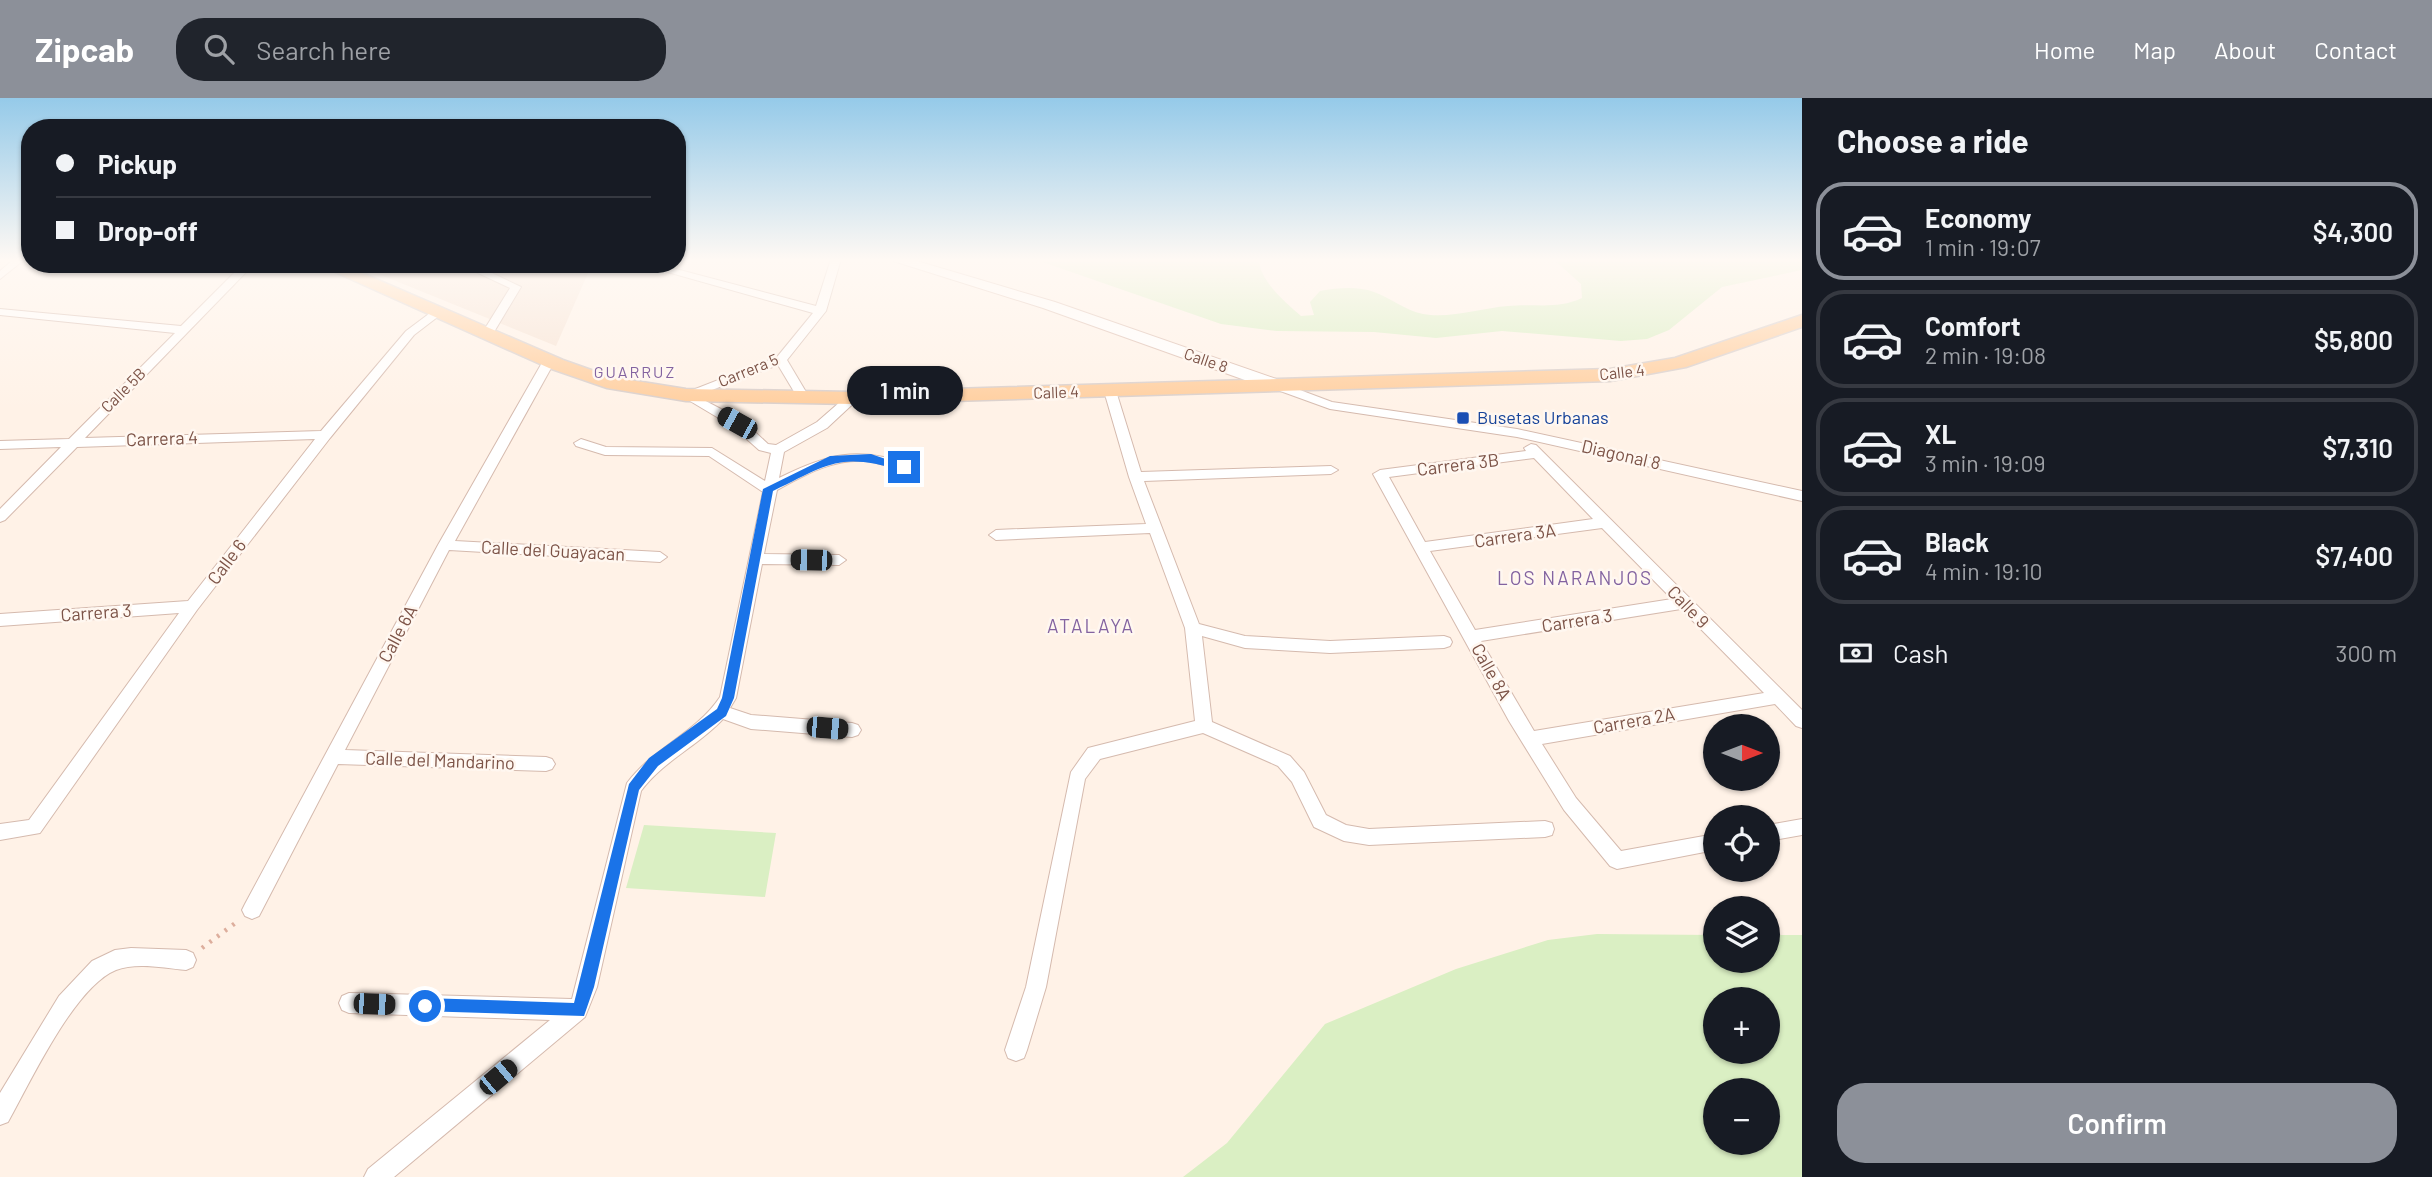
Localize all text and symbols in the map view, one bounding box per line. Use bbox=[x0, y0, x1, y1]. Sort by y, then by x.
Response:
search box bbox=[176, 18, 666, 81]
text: Zipcab bbox=[35, 29, 134, 69]
icon: search bbox=[200, 30, 238, 68]
text: Search here bbox=[256, 34, 391, 65]
text: Home bbox=[2034, 35, 2095, 64]
text: Map bbox=[2133, 35, 2176, 64]
text: About bbox=[2214, 35, 2276, 64]
text: Contact bbox=[2314, 35, 2397, 64]
text: Choose a ride bbox=[1837, 121, 2029, 159]
text: Pickup bbox=[98, 148, 177, 179]
icon: car bbox=[1841, 200, 1904, 263]
text: Economy bbox=[1925, 202, 2031, 233]
text: Drop-off bbox=[98, 215, 198, 246]
text: $4,300 bbox=[2313, 216, 2393, 247]
text: 1 min · 19:07 bbox=[1925, 233, 2041, 261]
icon: car bbox=[1841, 308, 1904, 371]
text: Comfort bbox=[1925, 310, 2021, 341]
text: $5,800 bbox=[2314, 324, 2393, 355]
text: 2 min · 19:08 bbox=[1925, 341, 2046, 369]
street label: Calle 8 bbox=[1182, 343, 1231, 376]
street label: Carrera 5 bbox=[715, 349, 781, 390]
street label: Calle 4 bbox=[1598, 360, 1646, 383]
district label: GUARRUZ bbox=[594, 362, 676, 381]
street label: Calle 5B bbox=[96, 363, 149, 416]
callout: 1 min bbox=[846, 366, 962, 414]
text: 1 min bbox=[880, 376, 930, 404]
street label: Calle 4 bbox=[1033, 381, 1079, 402]
car bbox=[714, 404, 761, 442]
place label: Busetas Urbanas bbox=[1477, 406, 1609, 428]
marker: Busetas Urbanas bbox=[1455, 410, 1471, 426]
icon: car bbox=[1841, 416, 1904, 479]
text: XL bbox=[1925, 418, 1956, 449]
street label: Carrera 4 bbox=[126, 426, 198, 450]
text: $7,310 bbox=[2323, 432, 2393, 463]
street label: Diagonal 8 bbox=[1580, 434, 1663, 474]
street label: Carrera 3B bbox=[1416, 448, 1500, 480]
text: 3 min · 19:09 bbox=[1925, 449, 2046, 477]
route end bbox=[888, 451, 920, 483]
street label: Carrera 3A bbox=[1473, 518, 1557, 552]
icon: car bbox=[1841, 524, 1904, 587]
text: Black bbox=[1925, 526, 1989, 557]
street label: Calle 6 bbox=[202, 535, 250, 588]
street label: Calle del Guayacan bbox=[481, 535, 626, 565]
text: $7,400 bbox=[2315, 540, 2393, 571]
car bbox=[790, 549, 833, 571]
text: 4 min · 19:10 bbox=[1925, 557, 2042, 585]
district label: LOS NARANJOS bbox=[1497, 566, 1653, 589]
street label: Calle 9 bbox=[1663, 580, 1714, 632]
street label: Carrera 3 bbox=[60, 599, 132, 625]
street label: Calle 6A bbox=[373, 601, 421, 666]
street label: Carrera 3 bbox=[1540, 604, 1614, 636]
district label: ATALAYA bbox=[1047, 614, 1135, 637]
icon: cash bbox=[1837, 634, 1875, 672]
text: Cash bbox=[1893, 637, 1948, 668]
street label: Calle 8A bbox=[1467, 639, 1517, 704]
text: 300 m bbox=[2336, 639, 2397, 667]
street label: Carrera 2A bbox=[1591, 702, 1676, 738]
north arrow bbox=[1703, 714, 1780, 791]
map controls bbox=[1703, 714, 1780, 1155]
car bbox=[806, 716, 849, 740]
street label: Calle del Mandarino bbox=[365, 746, 515, 774]
button: locate bbox=[1703, 805, 1780, 882]
button: layers bbox=[1703, 896, 1780, 973]
button: + bbox=[1703, 987, 1780, 1064]
route start bbox=[409, 990, 441, 1022]
car bbox=[353, 993, 396, 1015]
car bbox=[476, 1055, 521, 1099]
button: − bbox=[1703, 1078, 1780, 1155]
button: Confirm bbox=[1837, 1083, 2397, 1163]

